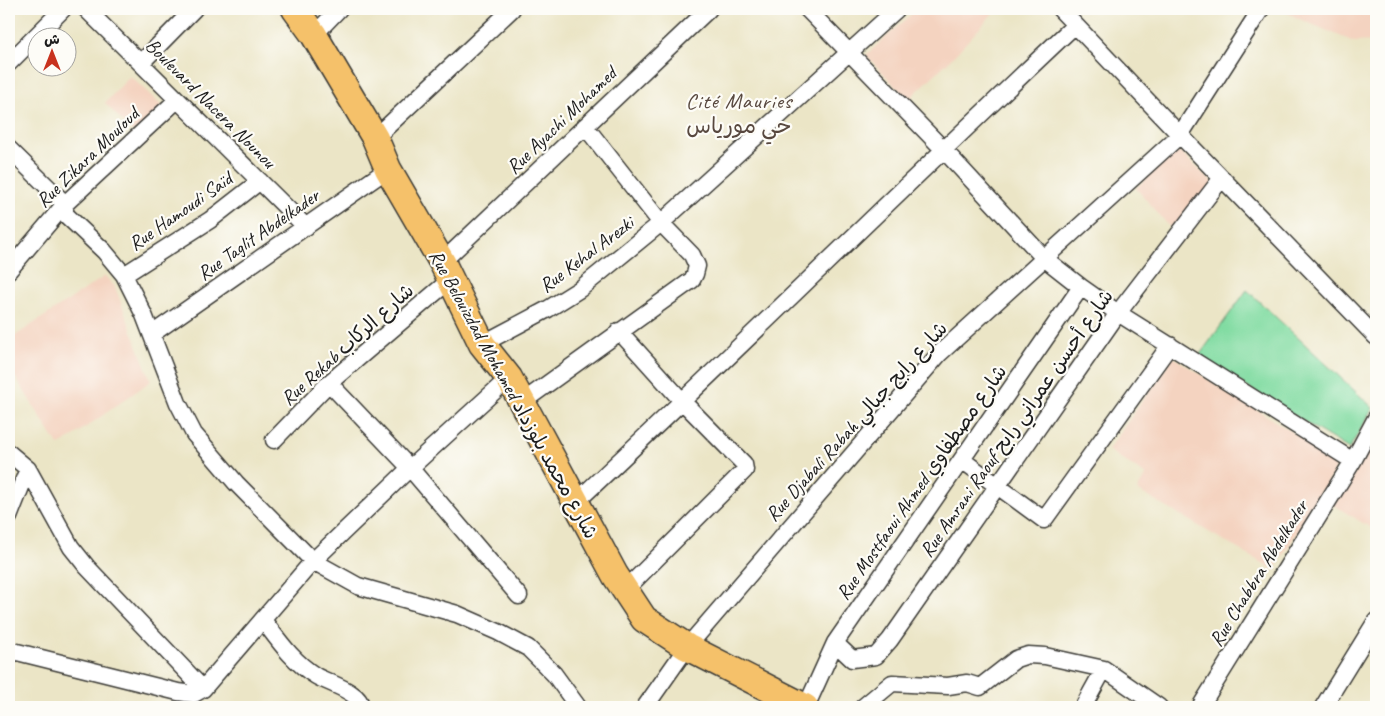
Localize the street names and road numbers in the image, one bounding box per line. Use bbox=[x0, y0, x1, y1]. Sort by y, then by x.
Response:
street label: Boulevard Nacera Nounou bbox=[140, 33, 282, 175]
street label: Rue Ayachi Mohamed bbox=[501, 59, 624, 179]
street label: Rue Zikara Mouloud bbox=[31, 100, 146, 213]
street label: Rue Hamoudi Saïd bbox=[124, 165, 239, 256]
street label: Rue Taglit Abdelkader bbox=[192, 182, 326, 286]
street label: Rue Kehal Arezki bbox=[534, 209, 640, 298]
street label: Rue Belouizdad Mohamed شارع محمد بلوزداد bbox=[423, 245, 604, 544]
street label: Rue Rekab شارع الركاب bbox=[276, 278, 420, 411]
street label: Rue Amrani Raouf شارع أحسن عمراني رابح bbox=[914, 285, 1123, 565]
street label: Rue Djabali Rabah شارع رابح جبالي bbox=[760, 316, 956, 530]
street label: Rue Mostfaoui Ahmed شارع مصطفاوي bbox=[831, 360, 1014, 606]
street label: Rue Chabbra Abdelkader bbox=[1203, 494, 1314, 651]

